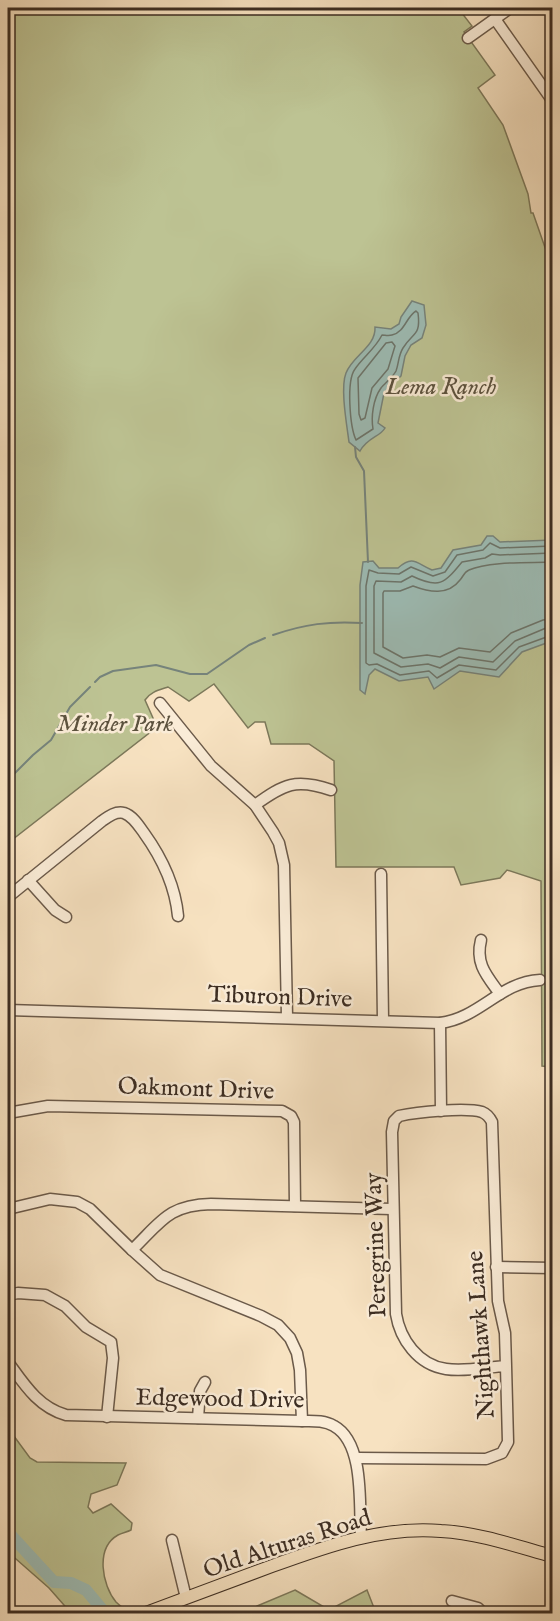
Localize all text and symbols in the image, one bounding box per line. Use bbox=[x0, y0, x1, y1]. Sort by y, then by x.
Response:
park label: Lema Ranch bbox=[385, 372, 496, 403]
park label: Minder Park bbox=[57, 709, 173, 740]
street label: Tiburon Drive bbox=[207, 979, 353, 1016]
street label: Oakmont Drive bbox=[117, 1071, 275, 1108]
street label: Peregrine Way bbox=[358, 1172, 395, 1318]
street label: Nighthawk Lane bbox=[460, 1250, 503, 1420]
street label: Edgewood Drive bbox=[135, 1383, 305, 1416]
street label: Old Alturas Road bbox=[199, 1503, 376, 1586]

